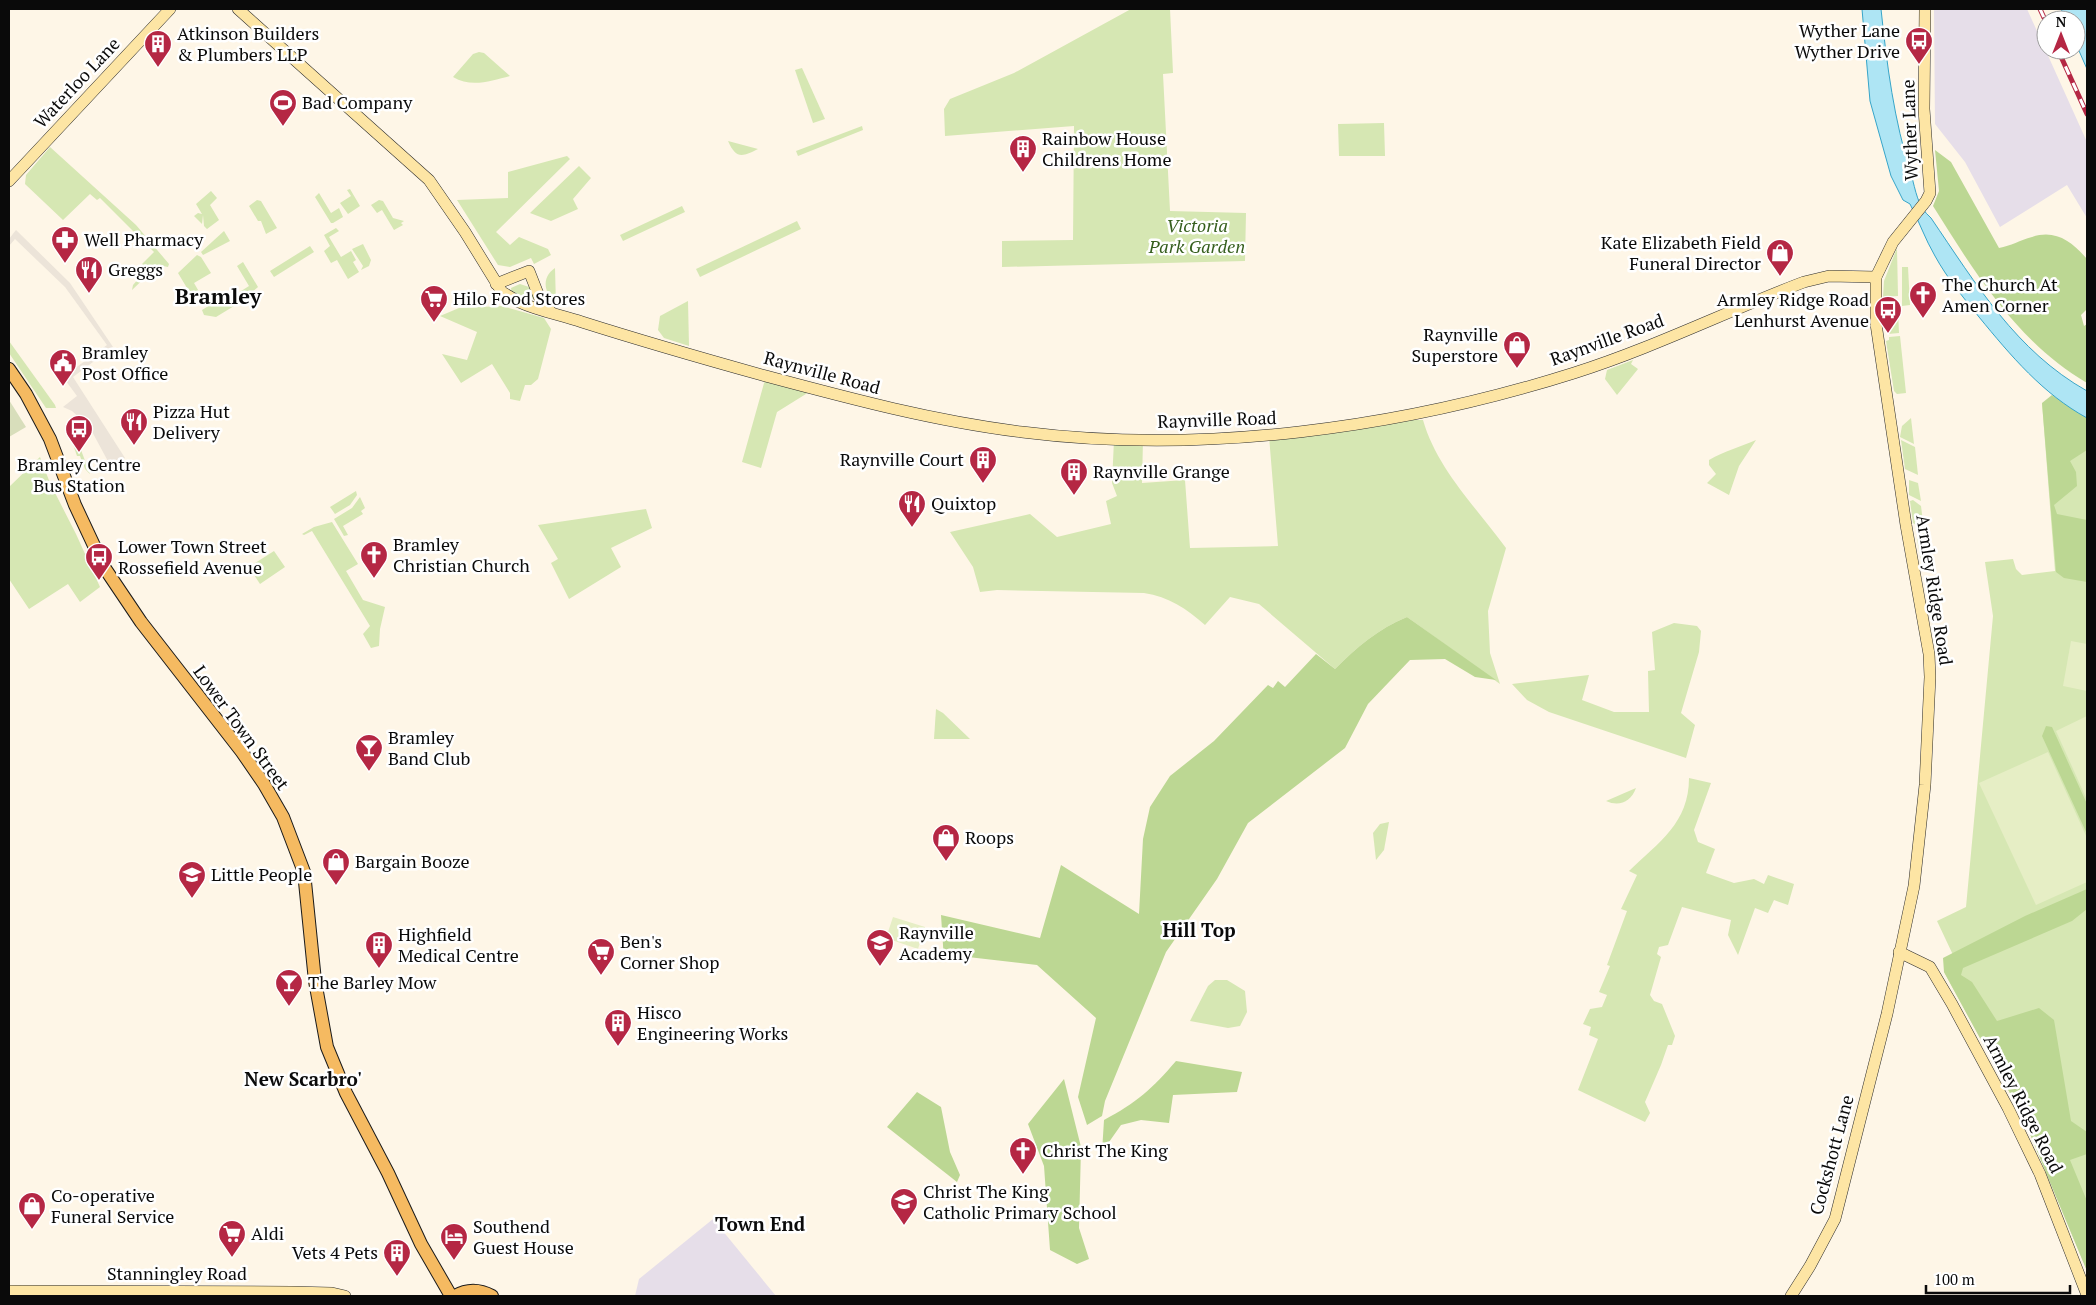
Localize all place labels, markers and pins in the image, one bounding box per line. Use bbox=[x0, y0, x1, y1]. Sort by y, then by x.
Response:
place label: Wyther Lane Wyther Drive bbox=[1795, 18, 1900, 63]
place label: Atkinson Builders & Plumbers LLP bbox=[177, 21, 319, 66]
bus stop icon: Wyther Lane Wyther Drive bbox=[1904, 26, 1934, 65]
building icon: Atkinson Builders & Plumbers LLP bbox=[143, 29, 173, 68]
sports icon: Bad Company bbox=[268, 88, 298, 127]
place label: Bad Company bbox=[302, 90, 413, 114]
place label: Rainbow House Childrens Home bbox=[1042, 126, 1171, 171]
building icon: Rainbow House Childrens Home bbox=[1008, 134, 1038, 173]
pharmacy icon: Well Pharmacy bbox=[50, 225, 80, 264]
place label: Well Pharmacy bbox=[84, 227, 204, 251]
place label: Kate Elizabeth Field Funeral Director bbox=[1601, 230, 1761, 275]
shop icon: Kate Elizabeth Field Funeral Director bbox=[1765, 238, 1795, 277]
restaurant icon: Greggs bbox=[74, 255, 104, 294]
place label: Greggs bbox=[108, 257, 163, 281]
place label: The Church At Amen Corner bbox=[1942, 272, 2058, 317]
church icon: The Church At Amen Corner bbox=[1908, 280, 1938, 319]
supermarket icon: Hilo Food Stores bbox=[419, 284, 449, 323]
place label: Hilo Food Stores bbox=[453, 286, 585, 310]
place label: Armley Ridge Road Lenhurst Avenue bbox=[1717, 287, 1869, 332]
bus stop icon: Armley Ridge Road Lenhurst Avenue bbox=[1873, 295, 1903, 334]
place label: Raynville Superstore bbox=[1411, 322, 1498, 367]
shop icon: Raynville Superstore bbox=[1502, 330, 1532, 369]
place label: Bramley Post Office bbox=[82, 340, 168, 385]
public building icon: Bramley Post Office bbox=[48, 348, 78, 387]
place label: Pizza Hut Delivery bbox=[153, 399, 230, 444]
restaurant icon: Pizza Hut Delivery bbox=[119, 407, 149, 446]
bus stop icon: Bramley Centre Bus Station bbox=[64, 414, 94, 453]
building icon: Raynville Court bbox=[968, 445, 998, 484]
place label: Raynville Court bbox=[840, 447, 964, 471]
place label: Bramley Centre Bus Station bbox=[17, 452, 141, 497]
building icon: Raynville Grange bbox=[1059, 457, 1089, 496]
place label: Raynville Grange bbox=[1093, 459, 1230, 483]
restaurant icon: Quixtop bbox=[897, 489, 927, 528]
place label: Quixtop bbox=[931, 491, 996, 515]
place label: Bramley Christian Church bbox=[393, 532, 530, 577]
place label: Lower Town Street Rossefield Avenue bbox=[118, 534, 267, 579]
church icon: Bramley Christian Church bbox=[359, 540, 389, 579]
bus stop icon: Lower Town Street Rossefield Avenue bbox=[84, 542, 114, 581]
place label: Bramley Band Club bbox=[388, 725, 471, 770]
bar icon: Bramley Band Club bbox=[354, 733, 384, 772]
shop icon: Roops bbox=[931, 823, 961, 862]
place label: Roops bbox=[965, 825, 1014, 849]
shop icon: Bargain Booze bbox=[321, 847, 351, 886]
place label: Bargain Booze bbox=[355, 849, 470, 873]
school or university icon: Little People bbox=[177, 860, 207, 899]
place label: Little People bbox=[211, 862, 312, 886]
place label: Raynville Academy bbox=[899, 920, 974, 965]
place label: Highfield Medical Centre bbox=[398, 922, 519, 967]
school or university icon: Raynville Academy bbox=[865, 928, 895, 967]
place label: Ben's Corner Shop bbox=[620, 929, 719, 974]
building icon: Highfield Medical Centre bbox=[364, 930, 394, 969]
supermarket icon: Ben's Corner Shop bbox=[586, 937, 616, 976]
bar icon: The Barley Mow bbox=[274, 968, 304, 1007]
place label: The Barley Mow bbox=[308, 970, 437, 994]
place label: Hisco Engineering Works bbox=[637, 1000, 788, 1045]
building icon: Hisco Engineering Works bbox=[603, 1008, 633, 1047]
church icon: Christ The King bbox=[1008, 1136, 1038, 1175]
place label: Christ The King bbox=[1042, 1138, 1168, 1162]
place label: Christ The King Catholic Primary School bbox=[923, 1179, 1117, 1224]
place label: Co-operative Funeral Service bbox=[51, 1183, 174, 1228]
school or university icon: Christ The King Catholic Primary School bbox=[889, 1187, 919, 1226]
shop icon: Co-operative Funeral Service bbox=[17, 1191, 47, 1230]
place label: Southend Guest House bbox=[473, 1214, 574, 1259]
supermarket icon: Aldi bbox=[217, 1219, 247, 1258]
place label: Aldi bbox=[251, 1221, 284, 1245]
hotel icon: Southend Guest House bbox=[439, 1222, 469, 1261]
building icon: Vets 4 Pets bbox=[382, 1238, 412, 1277]
place label: Vets 4 Pets bbox=[292, 1240, 378, 1264]

